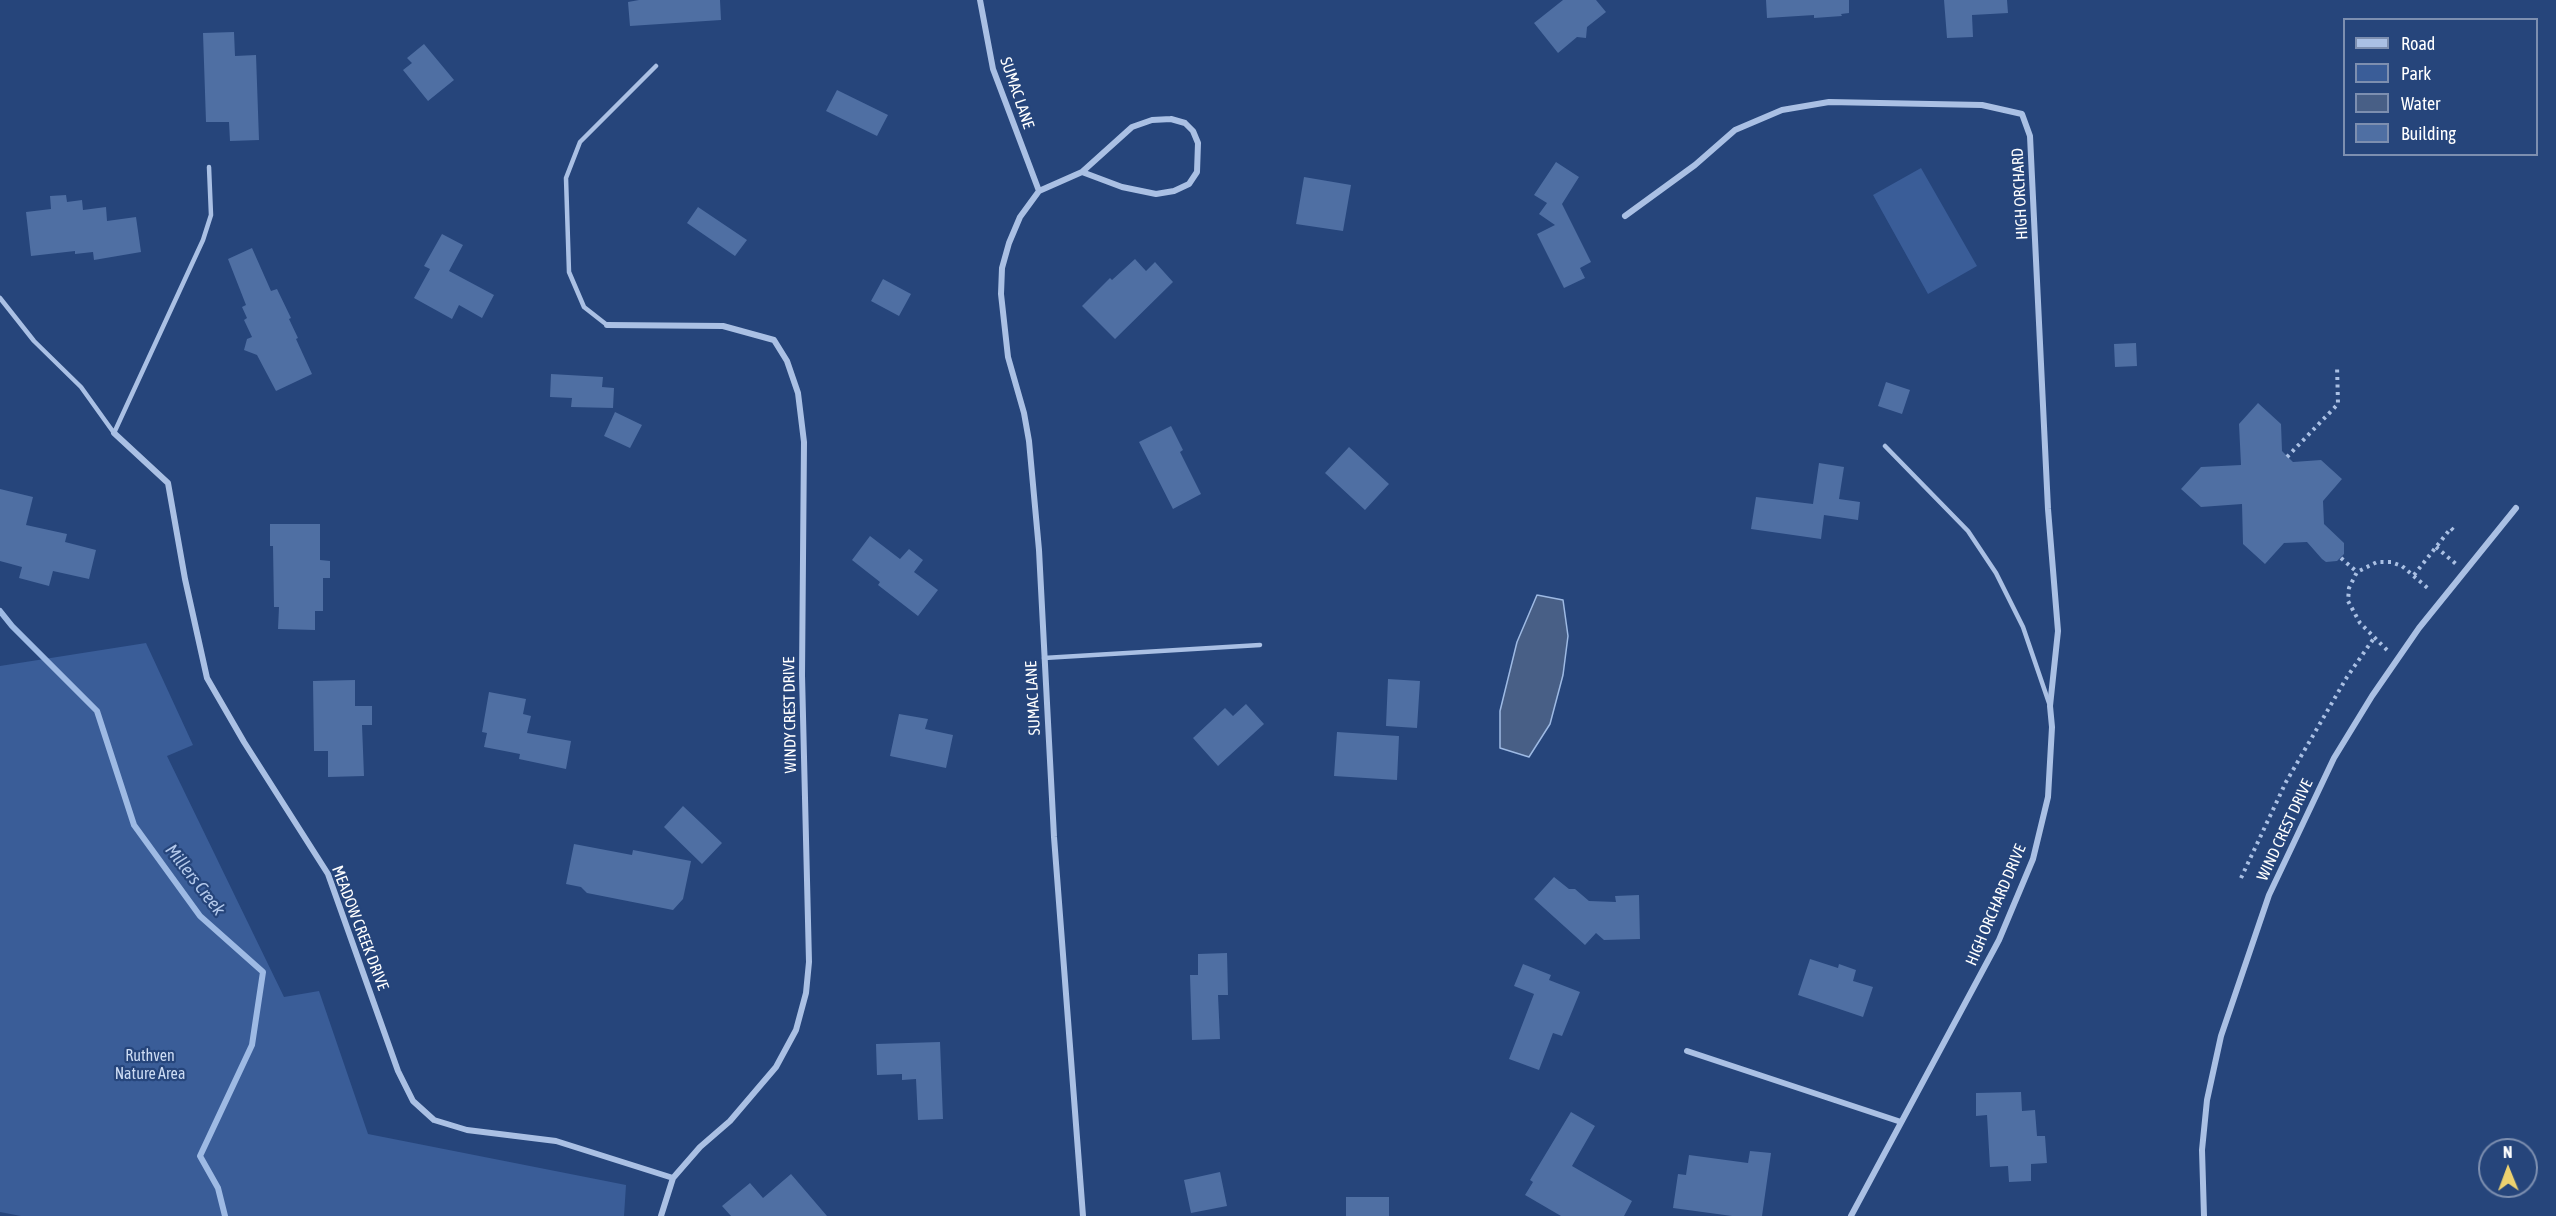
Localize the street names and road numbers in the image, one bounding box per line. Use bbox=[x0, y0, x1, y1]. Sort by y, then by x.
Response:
street label: SUMAC LANE bbox=[996, 55, 1038, 131]
street label: HIGH ORCHARD bbox=[2008, 148, 2032, 240]
street label: WINDY CREST DRIVE bbox=[779, 657, 801, 773]
street label: SUMAC LANE bbox=[1021, 660, 1045, 736]
street label: WIND CREST DRIVE bbox=[2253, 776, 2317, 884]
street label: HIGH ORCHARD DRIVE bbox=[1962, 842, 2030, 968]
street label: MEADOW CREEK DRIVE bbox=[327, 863, 393, 993]

